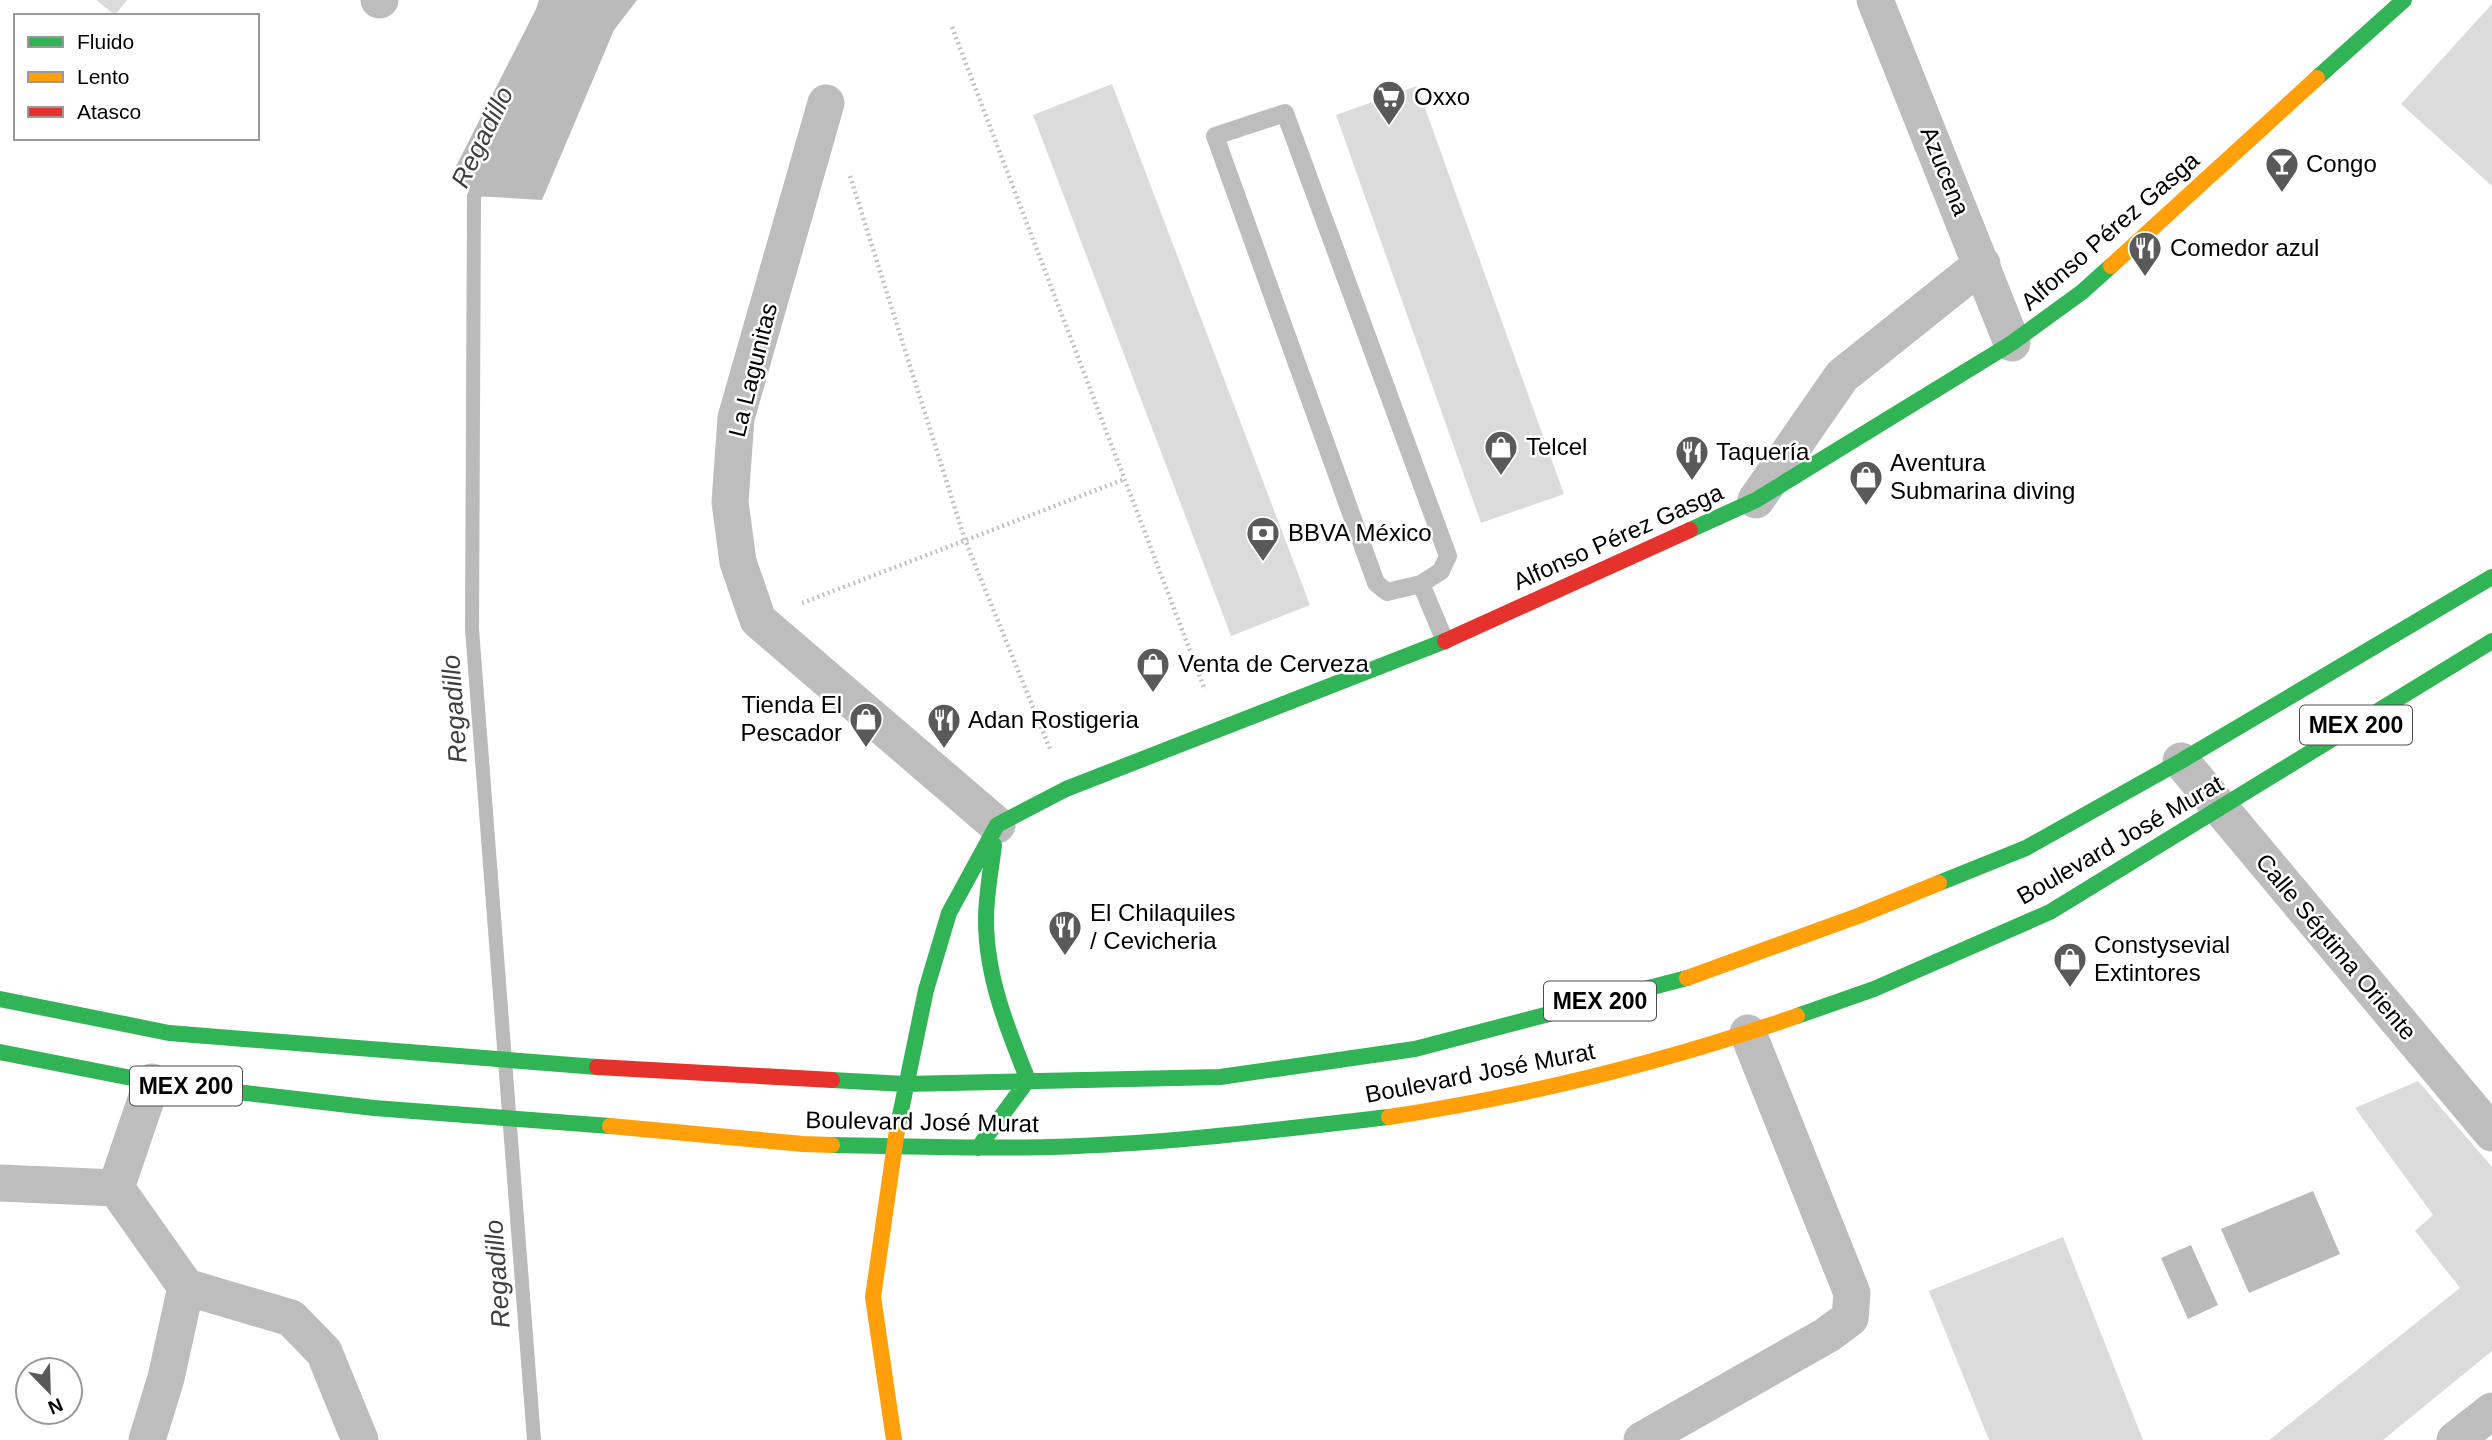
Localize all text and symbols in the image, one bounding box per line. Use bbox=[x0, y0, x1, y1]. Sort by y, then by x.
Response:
legend bbox=[14, 14, 259, 140]
text: Fluido bbox=[77, 30, 134, 53]
text: Lento bbox=[77, 65, 130, 88]
supermarket icon: Oxxo bbox=[1370, 78, 1408, 127]
water label: Regadillo bbox=[445, 82, 519, 192]
place label: Oxxo bbox=[1414, 83, 1470, 110]
text: Atasco bbox=[77, 100, 141, 123]
street label: Azucena bbox=[1915, 122, 1976, 220]
bar icon: Congo bbox=[2263, 145, 2301, 194]
street label: Alfonso Pérez Gasga bbox=[2015, 146, 2205, 315]
place label: Congo bbox=[2306, 150, 2377, 177]
restaurant icon: Comedor azul bbox=[2126, 229, 2164, 278]
place label: Comedor azul bbox=[2170, 234, 2319, 261]
street label: La Lagunitas bbox=[723, 300, 782, 440]
shop icon: Telcel bbox=[1482, 428, 1520, 477]
place label: Telcel bbox=[1526, 433, 1587, 460]
restaurant icon: Taquería bbox=[1673, 433, 1711, 482]
place label: Taquería bbox=[1716, 438, 1810, 465]
place label: Aventura Submarina diving bbox=[1890, 449, 2075, 504]
shop icon: Aventura Submarina diving bbox=[1847, 458, 1885, 507]
street label: Alfonso Pérez Gasga bbox=[1509, 478, 1727, 595]
bank icon: BBVA México bbox=[1244, 514, 1282, 563]
place label: BBVA México bbox=[1288, 519, 1432, 546]
shop icon: Venta de Cerveza bbox=[1134, 645, 1172, 694]
place label: Venta de Cerveza bbox=[1178, 650, 1369, 677]
water label: Regadillo bbox=[435, 654, 473, 764]
place label: Tienda El Pescador bbox=[741, 691, 842, 746]
shop icon: Tienda El Pescador bbox=[847, 700, 885, 749]
restaurant icon: Adan Rostigeria bbox=[925, 701, 963, 750]
place label: Adan Rostigeria bbox=[968, 706, 1139, 733]
road number: MEX 200 bbox=[2300, 706, 2412, 744]
street label: Boulevard José Murat bbox=[2012, 769, 2228, 910]
street label: Calle Séptima Oriente bbox=[2251, 848, 2422, 1045]
place label: El Chilaquiles / Cevicheria bbox=[1090, 899, 1235, 954]
restaurant icon: El Chilaquiles / Cevicheria bbox=[1046, 908, 1084, 957]
place label: Constysevial Extintores bbox=[2094, 931, 2230, 986]
shop icon: Constysevial Extintores bbox=[2051, 940, 2089, 989]
road number: MEX 200 bbox=[1544, 982, 1656, 1020]
street label: Boulevard José Murat bbox=[1363, 1037, 1597, 1108]
road number: MEX 200 bbox=[130, 1066, 242, 1106]
street label: Boulevard José Murat bbox=[805, 1106, 1039, 1137]
water label: Regadillo bbox=[478, 1219, 516, 1329]
north arrow bbox=[14, 1356, 84, 1426]
text: N bbox=[45, 1394, 66, 1419]

